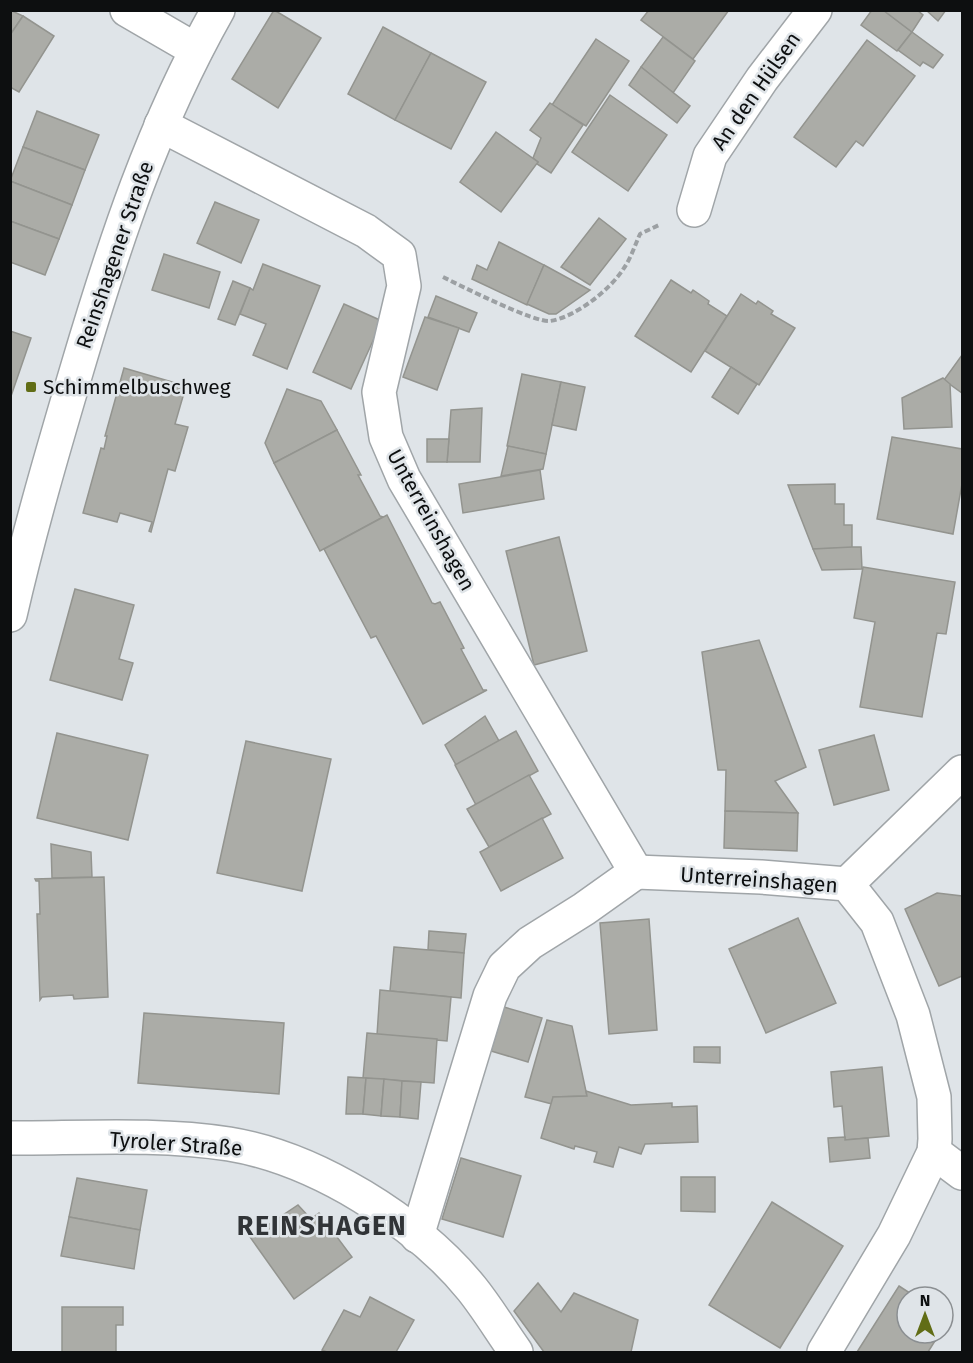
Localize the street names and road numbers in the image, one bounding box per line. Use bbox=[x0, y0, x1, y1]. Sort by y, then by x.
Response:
street label: An den Hülsen bbox=[706, 27, 806, 155]
street label: Reinshagener Straße bbox=[71, 158, 159, 352]
street label: Unterreinshagen bbox=[381, 445, 481, 595]
street label: Unterreinshagen bbox=[679, 862, 839, 898]
street label: Tyroler Straße bbox=[109, 1126, 243, 1162]

